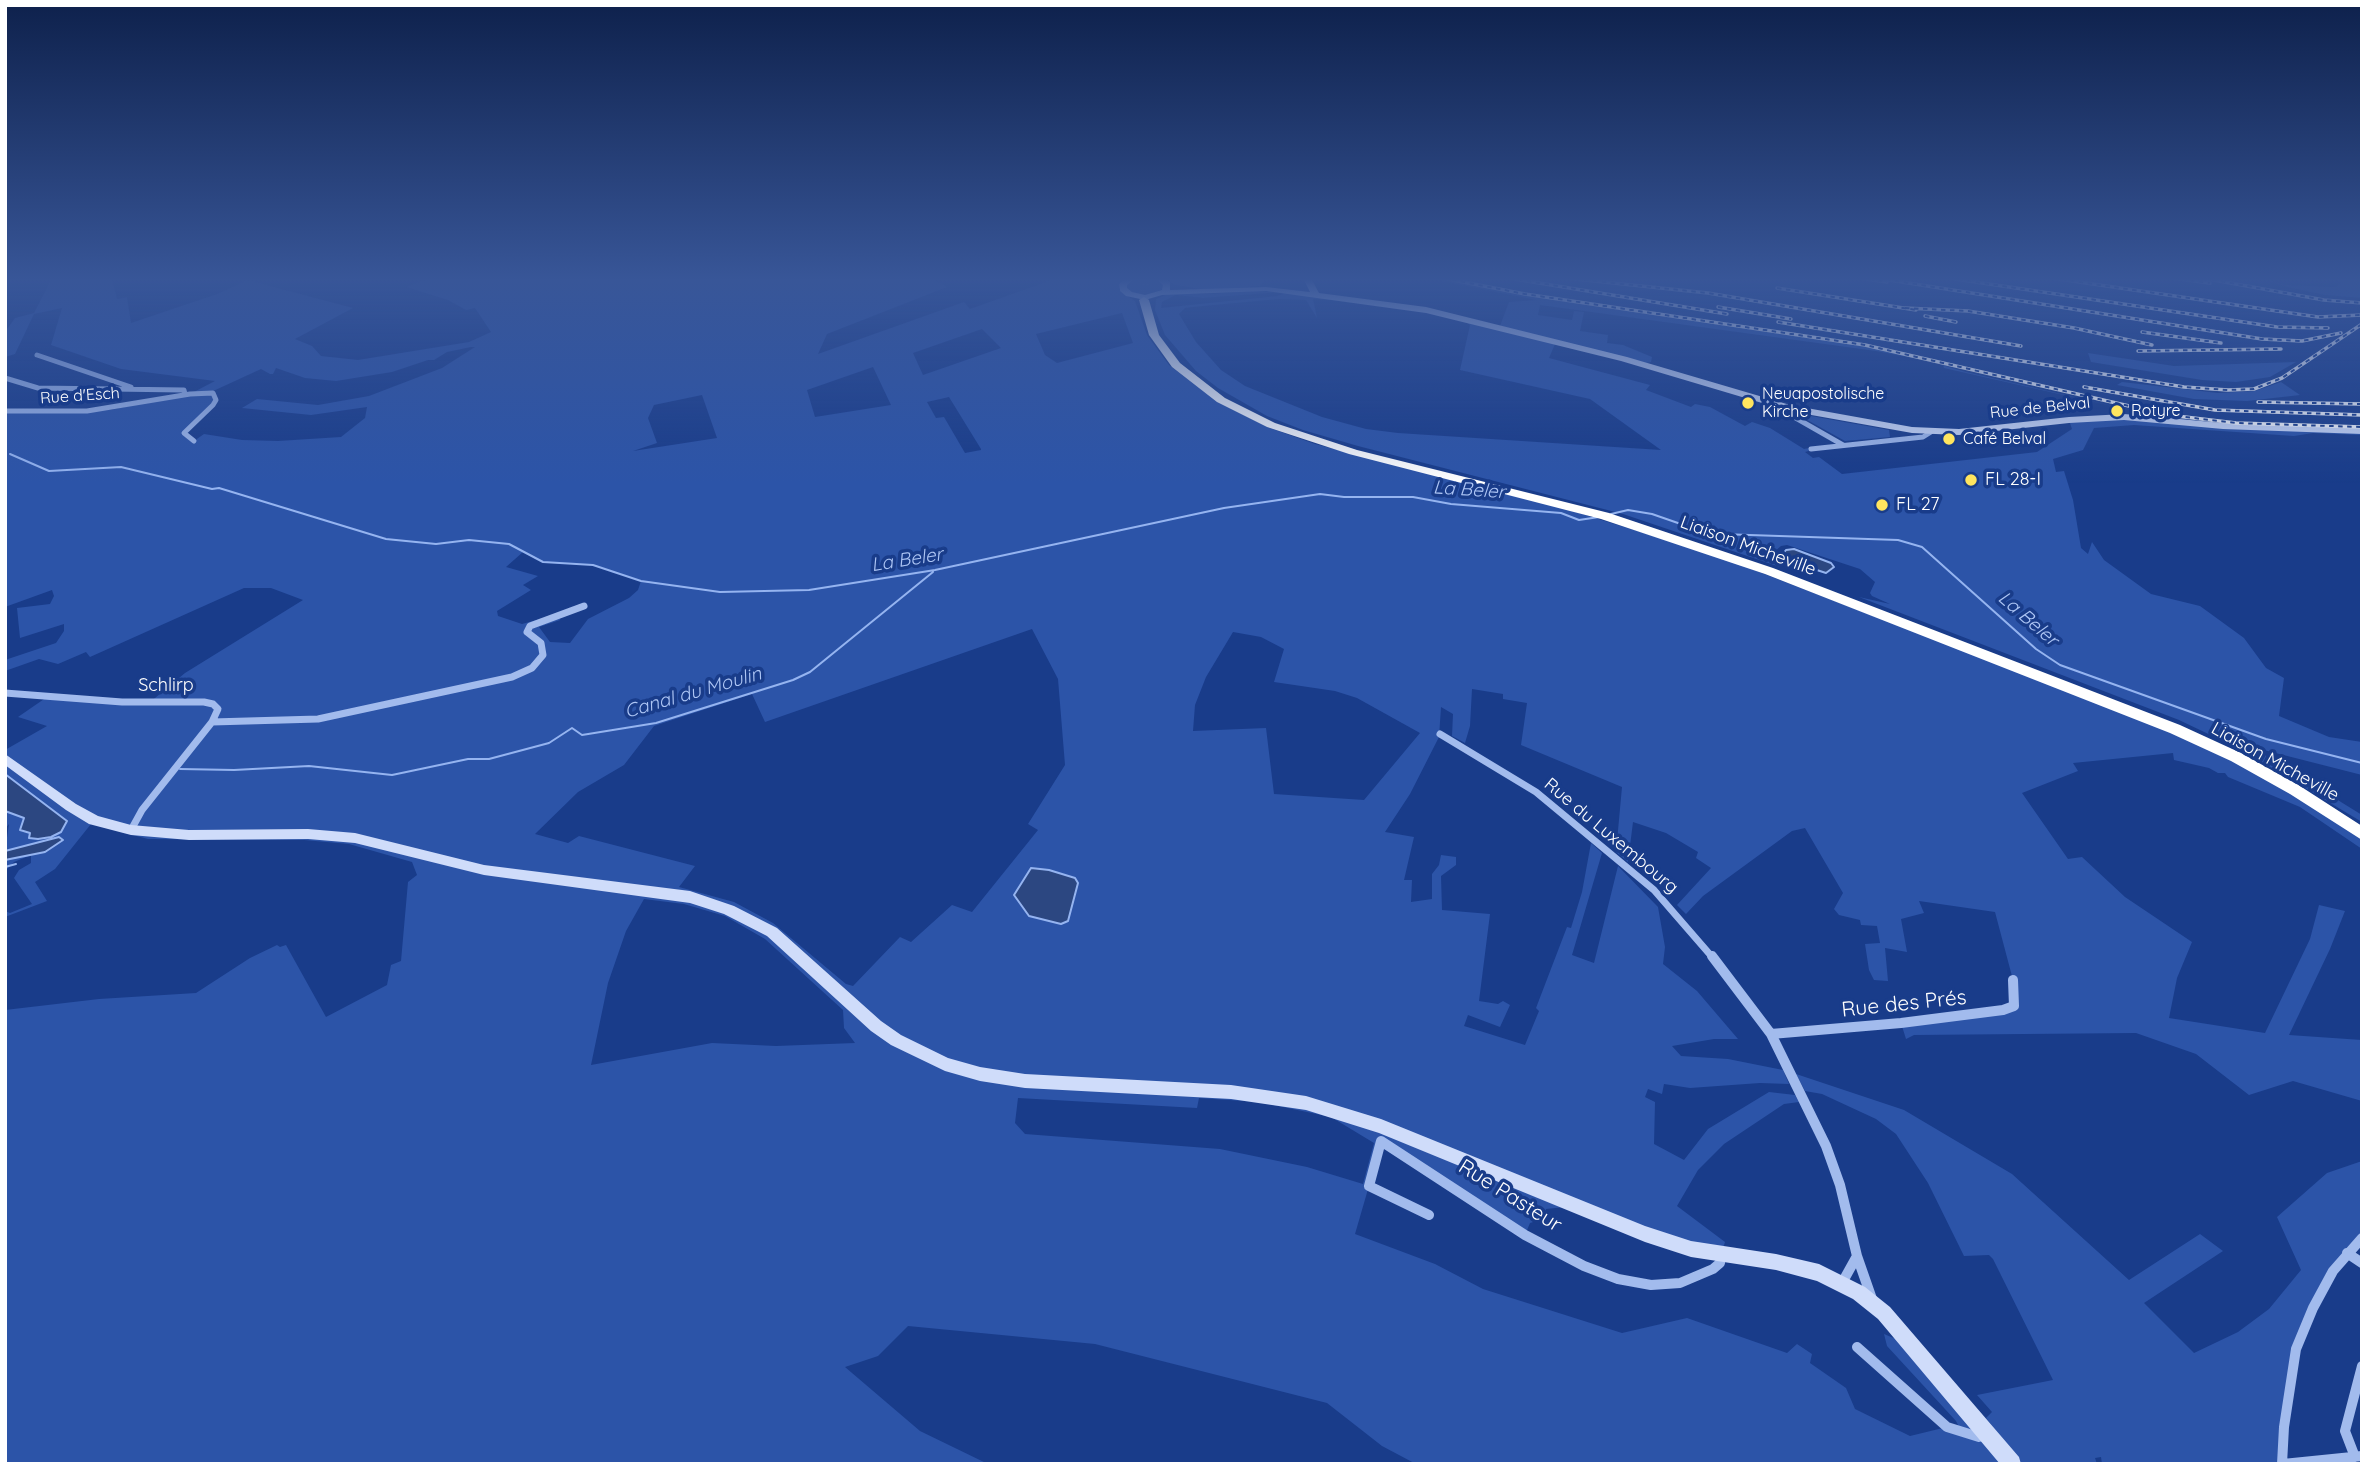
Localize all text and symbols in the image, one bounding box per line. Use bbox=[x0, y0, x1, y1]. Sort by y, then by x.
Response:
street label: Rue d'Esch bbox=[40, 384, 120, 408]
place label: Neuapostolische Kirche bbox=[1762, 384, 1884, 422]
street label: Rue de Belval bbox=[1989, 393, 2091, 423]
marker: Neuapostolische Kirche bbox=[1740, 395, 1756, 411]
place label: Rotyre bbox=[2131, 401, 2181, 421]
marker: Rotyre bbox=[2109, 403, 2125, 419]
place label: Café Belval bbox=[1963, 429, 2046, 449]
marker: Café Belval bbox=[1941, 431, 1957, 447]
place label: FL 28-I bbox=[1985, 469, 2041, 491]
marker: FL 28-I bbox=[1963, 472, 1979, 488]
water label: La Beler bbox=[1432, 476, 1506, 504]
place label: FL 27 bbox=[1896, 494, 1940, 516]
marker: FL 27 bbox=[1874, 497, 1890, 513]
street label: Liaison Micheville bbox=[1677, 511, 1819, 581]
water label: La Beler bbox=[870, 543, 944, 577]
water label: La Beler bbox=[1993, 587, 2063, 651]
water label: Canal du Moulin bbox=[622, 663, 764, 723]
street label: Schlirp bbox=[138, 675, 194, 697]
street label: Liaison Micheville bbox=[2207, 718, 2343, 806]
street label: Rue du Luxembourg bbox=[1540, 774, 1682, 898]
street label: Rue des Prés bbox=[1840, 985, 1968, 1023]
street label: Rue Pasteur bbox=[1454, 1154, 1566, 1238]

